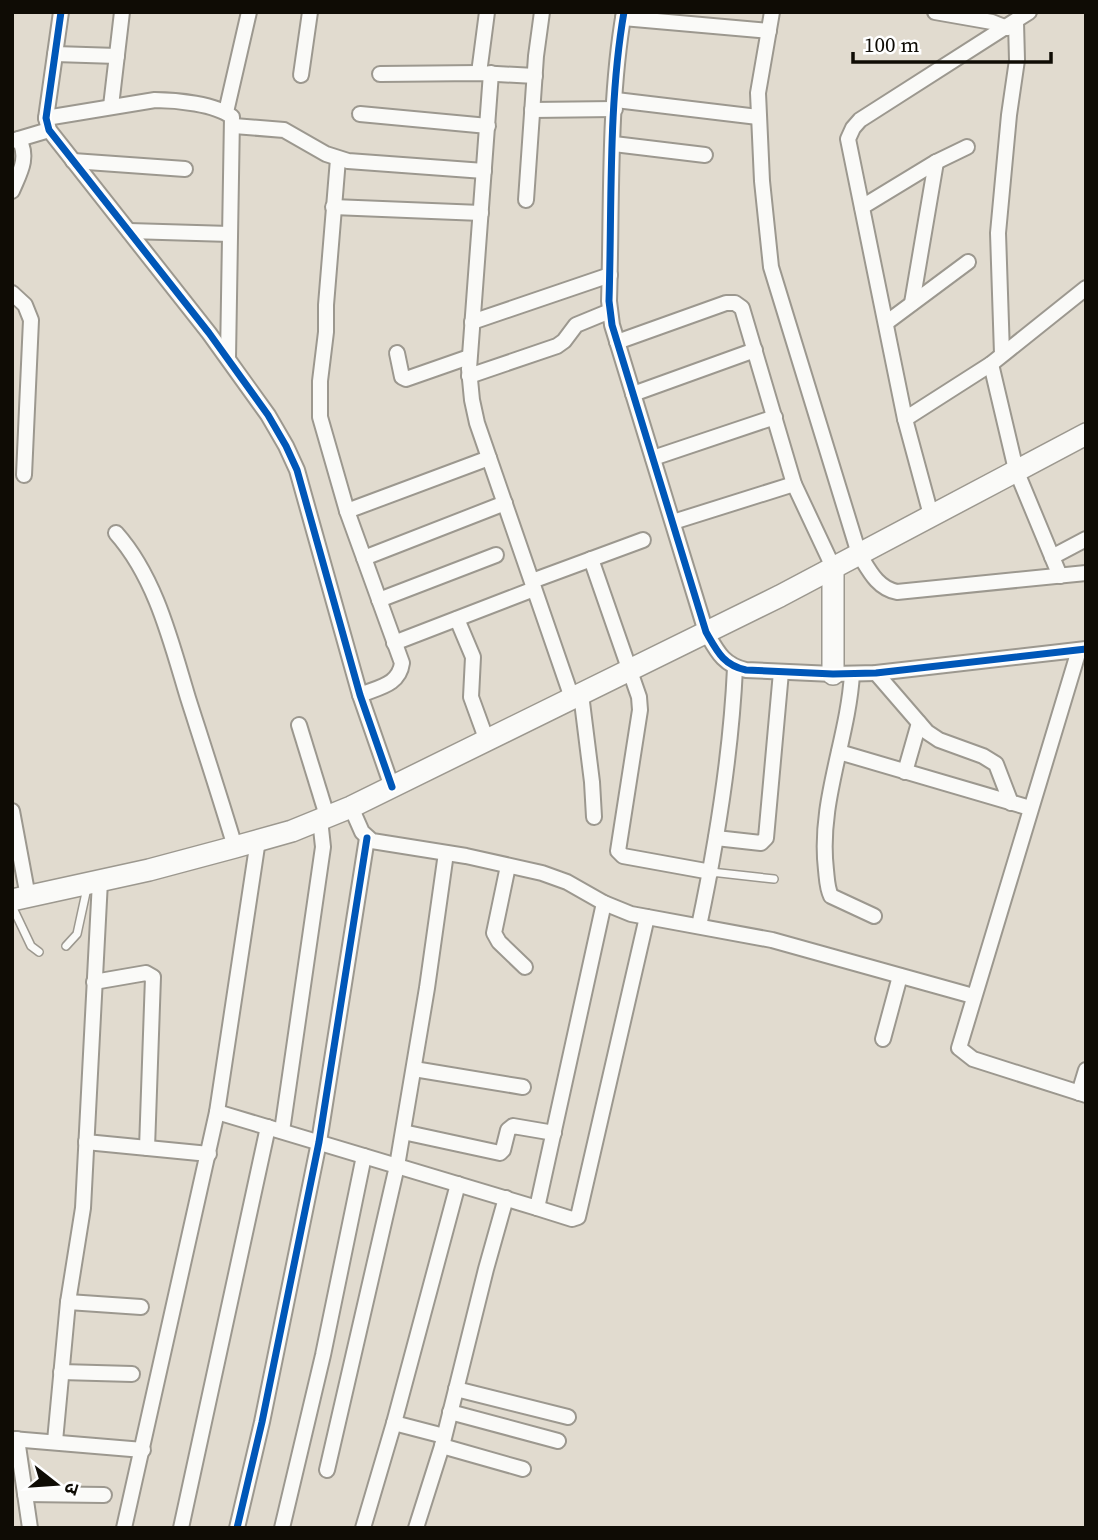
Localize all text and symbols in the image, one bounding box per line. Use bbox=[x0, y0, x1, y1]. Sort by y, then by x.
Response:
scale bar bbox=[853, 21, 1051, 65]
text: 100 m bbox=[864, 30, 919, 59]
north arrow bbox=[21, 1449, 91, 1519]
text: उ bbox=[58, 1480, 86, 1499]

